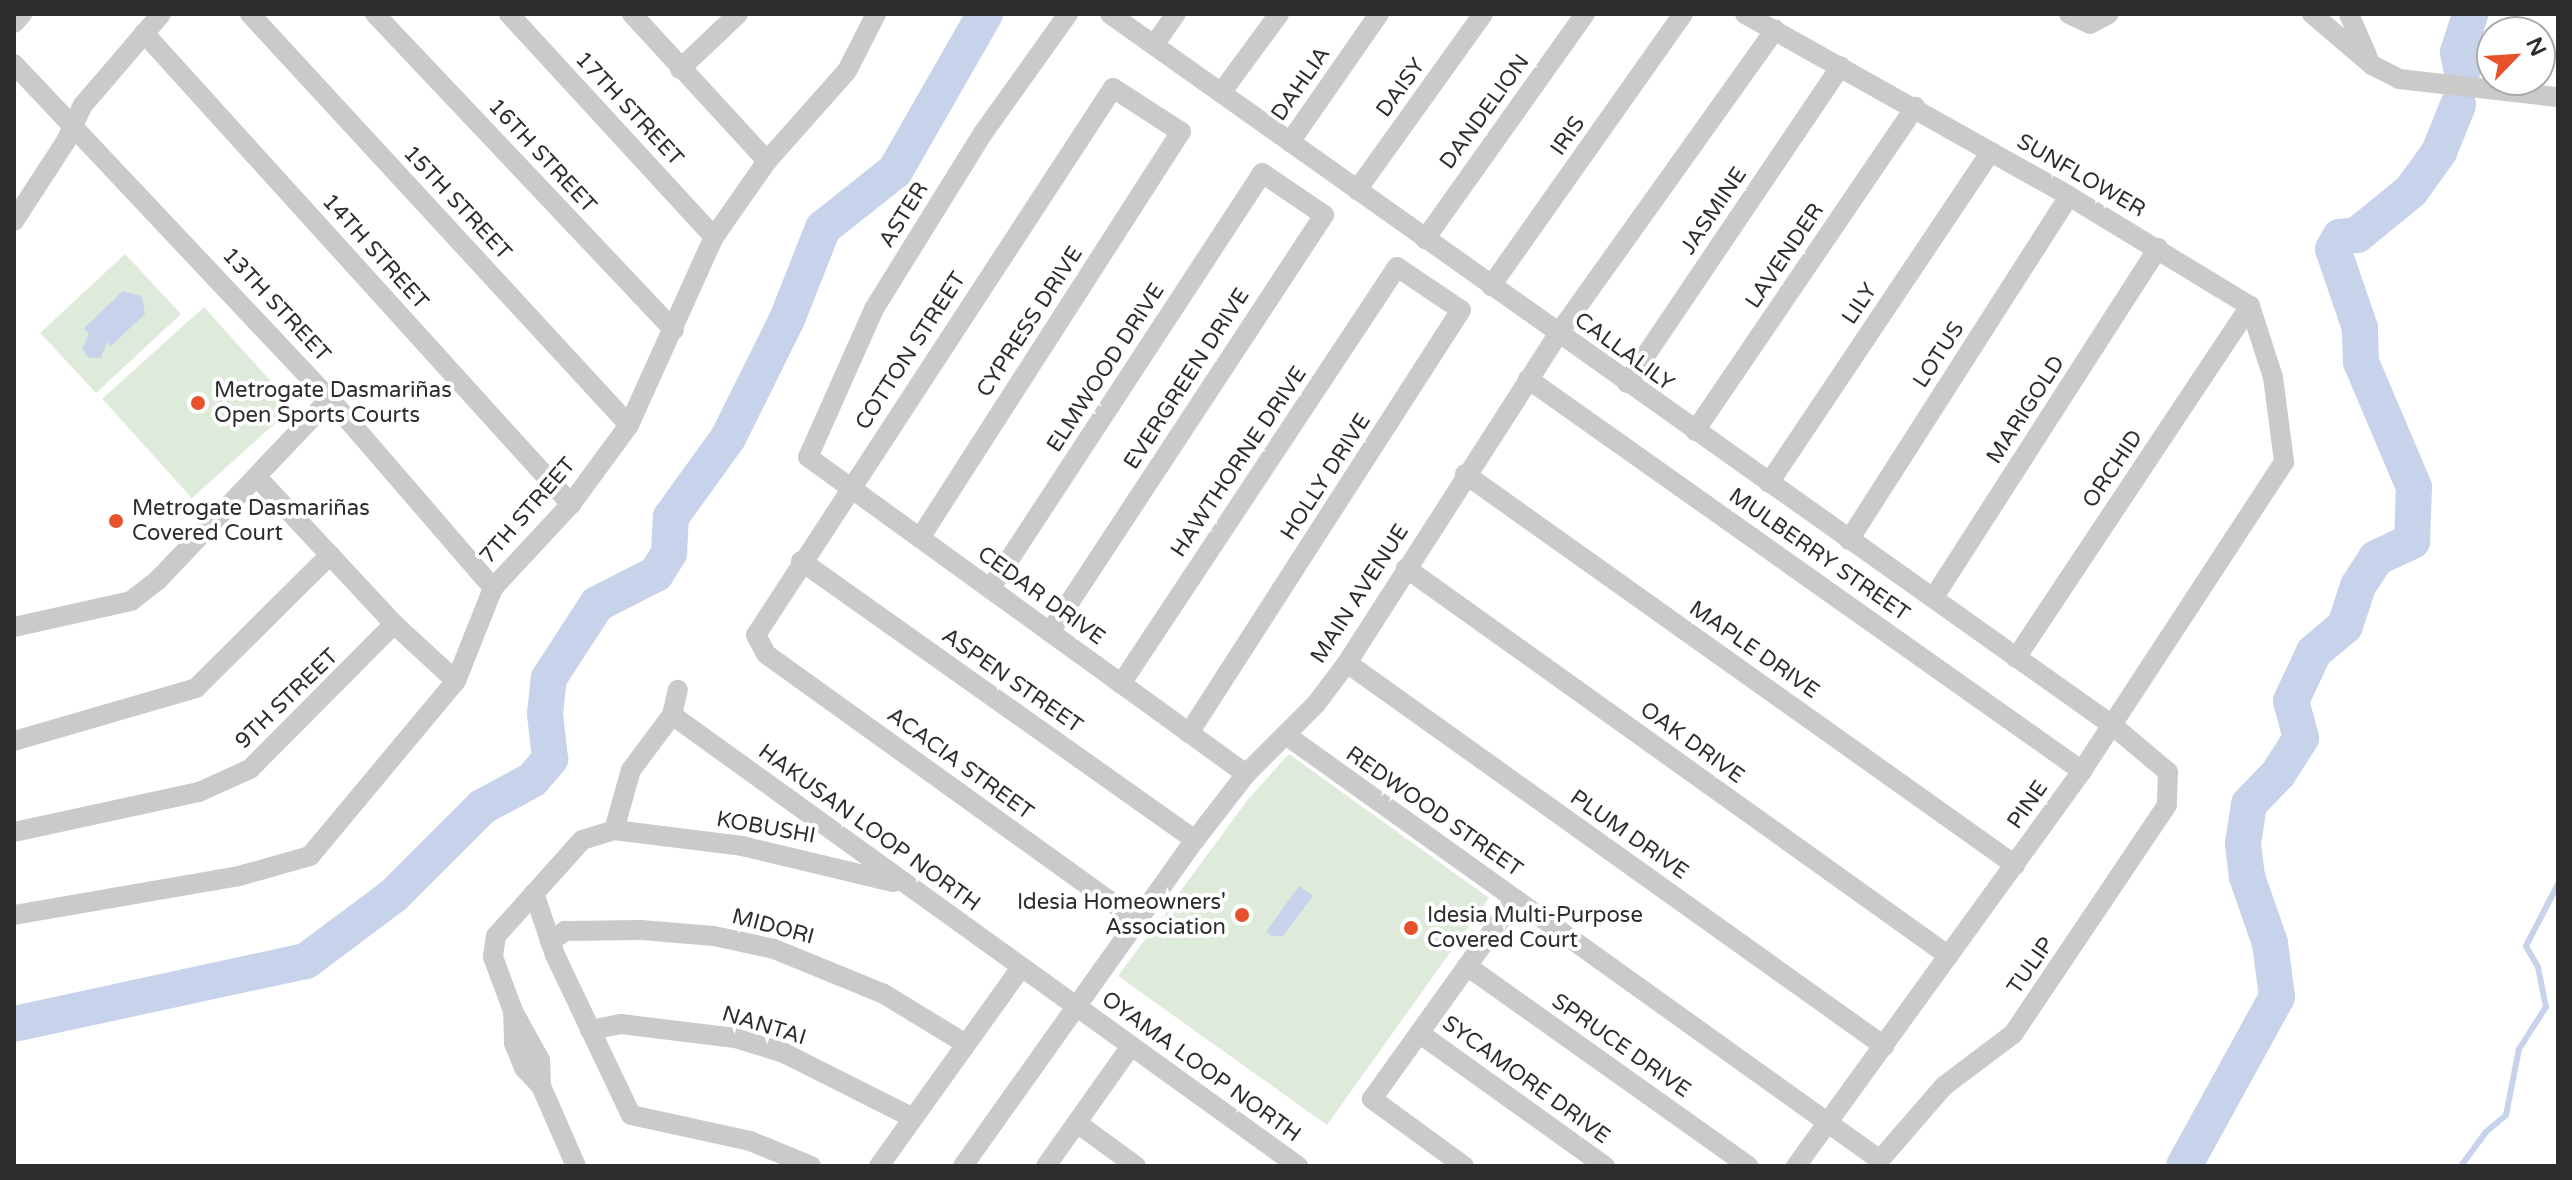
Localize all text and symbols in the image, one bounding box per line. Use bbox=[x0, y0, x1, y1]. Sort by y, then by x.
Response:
north arrow bbox=[2476, 16, 2556, 96]
text: N bbox=[2520, 33, 2551, 60]
street label: DAHLIA bbox=[1266, 42, 1336, 126]
street label: 17TH STREET bbox=[569, 46, 689, 172]
street label: DANDELION bbox=[1435, 50, 1535, 174]
street label: DAISY bbox=[1371, 53, 1431, 123]
street label: 16TH STREET bbox=[482, 93, 602, 219]
street label: IRIS bbox=[1545, 111, 1591, 161]
street label: SUNFLOWER bbox=[2012, 129, 2150, 223]
street label: 15TH STREET bbox=[397, 140, 517, 266]
street label: JASMINE bbox=[1675, 162, 1753, 260]
street label: ASTER bbox=[874, 177, 934, 253]
street label: 14TH STREET bbox=[316, 189, 434, 315]
street label: LAVENDER bbox=[1740, 199, 1830, 313]
street label: 13TH STREET bbox=[216, 242, 336, 368]
street label: CYPRESS DRIVE bbox=[971, 242, 1089, 402]
street label: COTTON STREET bbox=[850, 267, 972, 435]
street label: ELMWOOD DRIVE bbox=[1042, 279, 1170, 457]
street label: LILY bbox=[1837, 279, 1883, 329]
street label: EVERGREEN DRIVE bbox=[1119, 284, 1255, 474]
street label: CALLALILY bbox=[1569, 307, 1679, 397]
street label: LOTUS bbox=[1908, 317, 1970, 393]
street label: MARIGOLD bbox=[1981, 351, 2071, 469]
street label: HAWTHORNE DRIVE bbox=[1165, 362, 1313, 562]
place label: Metrogate Dasmariñas Open Sports Courts bbox=[214, 377, 452, 428]
marker: Metrogate Dasmariñas Open Sports Courts bbox=[189, 394, 207, 412]
street label: HOLLY DRIVE bbox=[1275, 409, 1377, 545]
street label: ORCHID bbox=[2077, 425, 2149, 513]
street label: 7TH STREET bbox=[474, 452, 582, 570]
street label: MULBERRY STREET bbox=[1724, 483, 1914, 627]
place label: Metrogate Dasmariñas Covered Court bbox=[132, 495, 370, 546]
marker: Metrogate Dasmariñas Covered Court bbox=[107, 512, 125, 530]
street label: MAIN AVENUE bbox=[1305, 520, 1415, 668]
street label: CEDAR DRIVE bbox=[972, 541, 1110, 651]
street label: MAPLE DRIVE bbox=[1684, 595, 1824, 705]
street label: ASPEN STREET bbox=[937, 623, 1087, 739]
street label: 9TH STREET bbox=[230, 643, 344, 755]
street label: OAK DRIVE bbox=[1635, 696, 1749, 790]
street label: ACACIA STREET bbox=[882, 702, 1038, 826]
street label: HAKUSAN LOOP NORTH bbox=[753, 739, 985, 917]
street label: REDWOOD STREET bbox=[1341, 741, 1527, 883]
street label: PINE bbox=[2002, 776, 2054, 834]
street label: PLUM DRIVE bbox=[1565, 784, 1693, 886]
street label: KOBUSHI bbox=[714, 806, 818, 850]
place label: Idesia Homeowners' Association bbox=[1017, 889, 1226, 940]
place label: Idesia Multi-Purpose Covered Court bbox=[1427, 902, 1643, 954]
street label: MIDORI bbox=[729, 903, 817, 951]
marker: Idesia Homeowners' Association bbox=[1233, 906, 1251, 924]
marker: Idesia Multi-Purpose Covered Court bbox=[1402, 919, 1420, 937]
street label: TULIP bbox=[2002, 932, 2060, 1000]
street label: OYAMA LOOP NORTH bbox=[1096, 986, 1306, 1148]
street label: SPRUCE DRIVE bbox=[1546, 988, 1696, 1104]
street label: NANTAI bbox=[719, 1001, 809, 1051]
street label: SYCAMORE DRIVE bbox=[1437, 1010, 1615, 1150]

